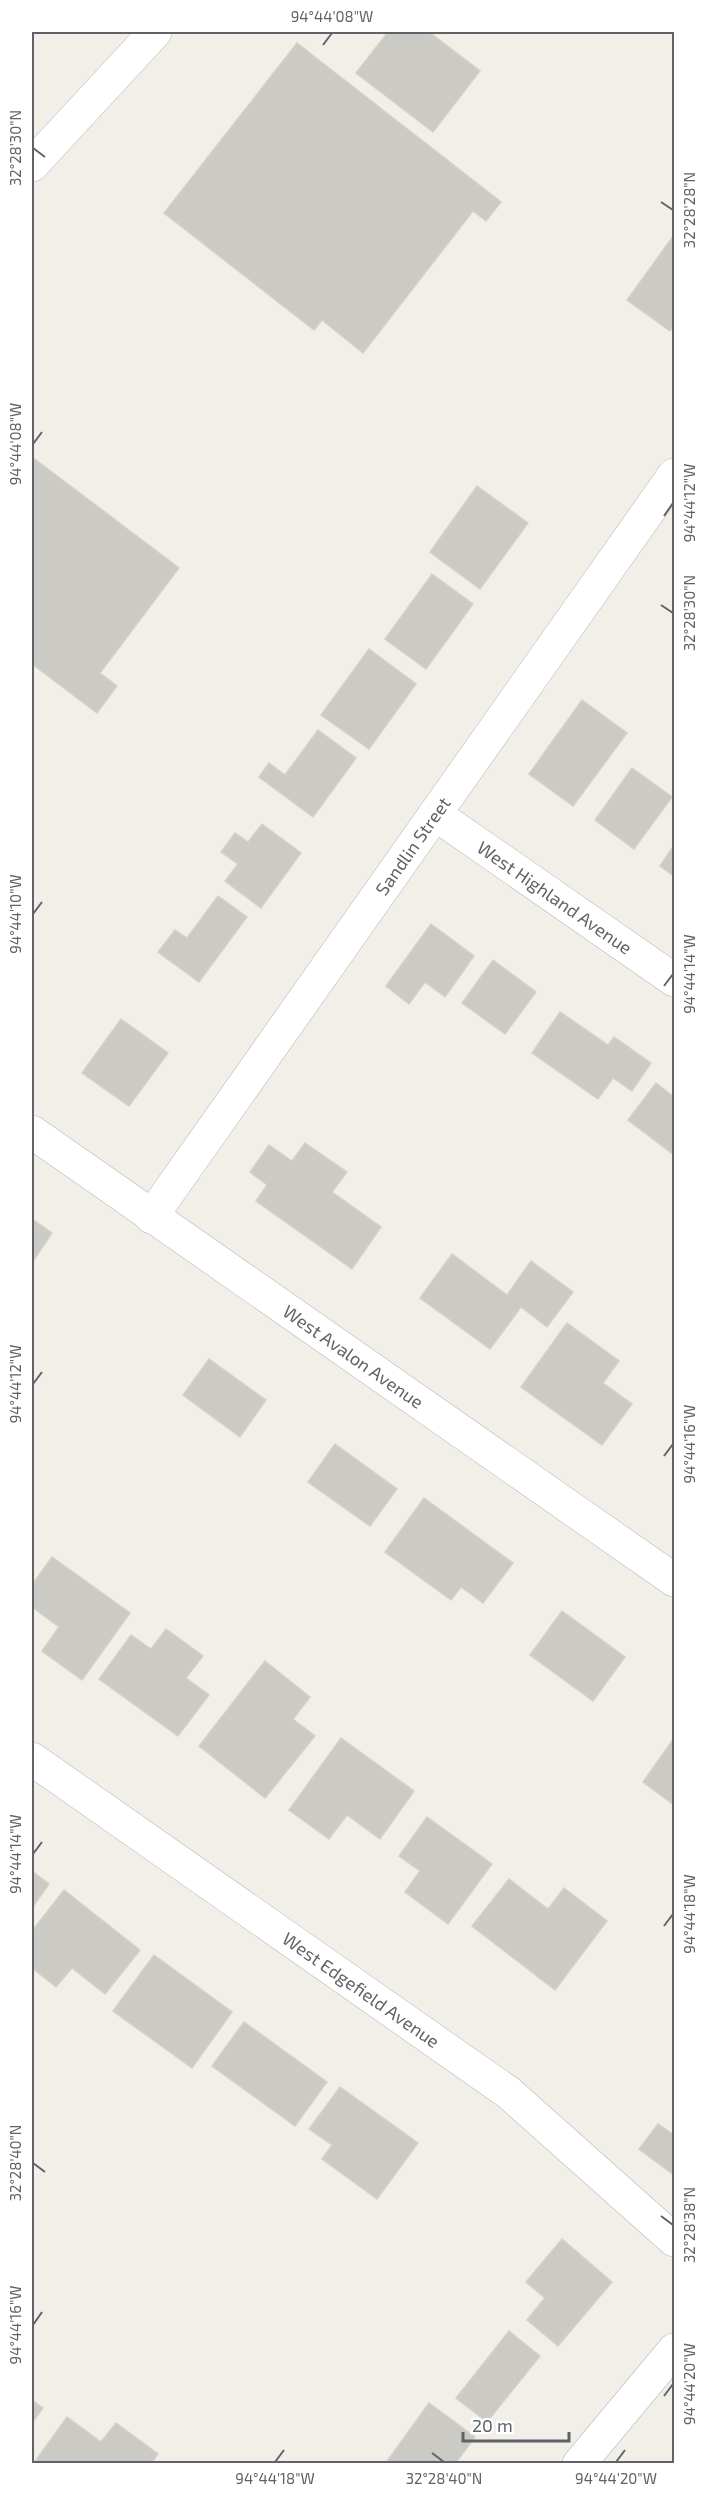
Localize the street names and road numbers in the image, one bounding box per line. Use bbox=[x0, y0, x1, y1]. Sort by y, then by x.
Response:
street label: Sandlin Street bbox=[370, 792, 455, 899]
street label: West Highland Avenue bbox=[473, 836, 637, 959]
street label: West Avalon Avenue bbox=[279, 1300, 428, 1413]
street label: West Edgefield Avenue bbox=[278, 1927, 444, 2052]

